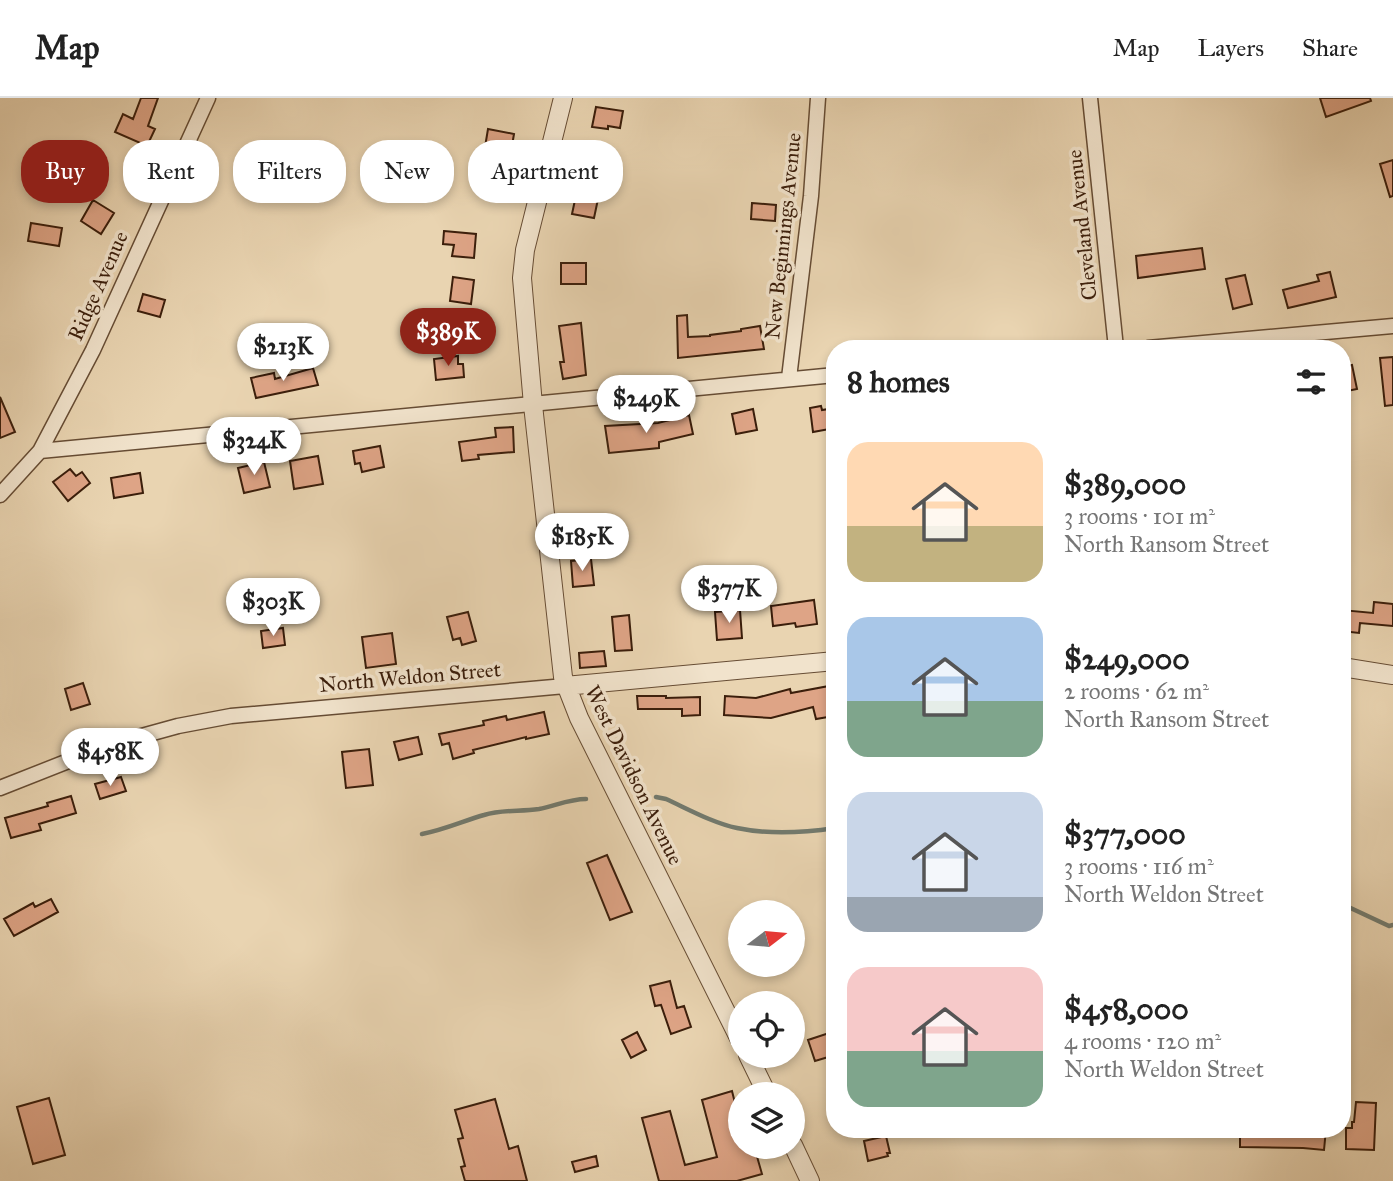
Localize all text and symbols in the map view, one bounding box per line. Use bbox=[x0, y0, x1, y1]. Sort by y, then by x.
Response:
text: Map bbox=[35, 28, 99, 68]
text: Map bbox=[1113, 33, 1160, 63]
text: Layers bbox=[1198, 33, 1264, 63]
text: Share bbox=[1302, 33, 1358, 63]
street label: New Beginnings Avenue bbox=[759, 131, 807, 341]
chip: Buy bbox=[21, 140, 109, 203]
chip: Rent bbox=[123, 140, 219, 203]
chip: Filters bbox=[233, 140, 346, 203]
chip: New bbox=[360, 140, 454, 203]
chip: Apartment bbox=[468, 140, 623, 203]
street label: Cleveland Avenue bbox=[1061, 148, 1103, 302]
street label: Ridge Avenue bbox=[62, 227, 134, 345]
pin: $389K bbox=[399, 308, 497, 368]
text: $389K bbox=[416, 317, 480, 345]
pin: $213K bbox=[234, 324, 332, 383]
text: $213K bbox=[253, 332, 313, 360]
icon: filters bbox=[1292, 363, 1330, 401]
text: 8 homes bbox=[847, 364, 950, 400]
pin: $249K bbox=[597, 376, 695, 435]
text: $249K bbox=[613, 384, 679, 412]
pin: $324K bbox=[205, 418, 303, 477]
text: $324K bbox=[222, 426, 286, 454]
text: $389,000 bbox=[1064, 466, 1186, 502]
icon: home bbox=[903, 470, 987, 554]
text: 3 rooms · 101 m² bbox=[1064, 502, 1215, 530]
pin: $185K bbox=[533, 514, 631, 573]
text: $185K bbox=[551, 522, 613, 550]
text: North Ransom Street bbox=[1064, 530, 1269, 558]
pin: $377K bbox=[680, 566, 778, 625]
text: $377K bbox=[697, 574, 761, 602]
pin: $303K bbox=[224, 578, 322, 638]
text: $303K bbox=[242, 587, 304, 615]
text: $249,000 bbox=[1064, 641, 1190, 677]
icon: home bbox=[903, 645, 987, 729]
street label: North Weldon Street bbox=[318, 656, 503, 698]
text: 2 rooms · 62 m² bbox=[1064, 677, 1209, 705]
street label: West Davidson Avenue bbox=[579, 681, 689, 869]
text: North Ransom Street bbox=[1064, 705, 1269, 733]
pin: $458K bbox=[61, 728, 159, 788]
text: $458K bbox=[77, 737, 143, 765]
text: $377,000 bbox=[1064, 816, 1186, 852]
icon: home bbox=[903, 820, 987, 904]
text: 3 rooms · 116 m² bbox=[1064, 852, 1214, 880]
text: North Weldon Street bbox=[1064, 880, 1264, 908]
north arrow bbox=[728, 900, 805, 976]
map controls bbox=[728, 900, 805, 1159]
button: locate bbox=[728, 991, 805, 1068]
text: $458,000 bbox=[1064, 991, 1189, 1027]
icon: home bbox=[903, 995, 987, 1079]
text: 4 rooms · 120 m² bbox=[1064, 1027, 1221, 1055]
text: North Weldon Street bbox=[1064, 1055, 1264, 1083]
button: layers bbox=[728, 1082, 805, 1159]

